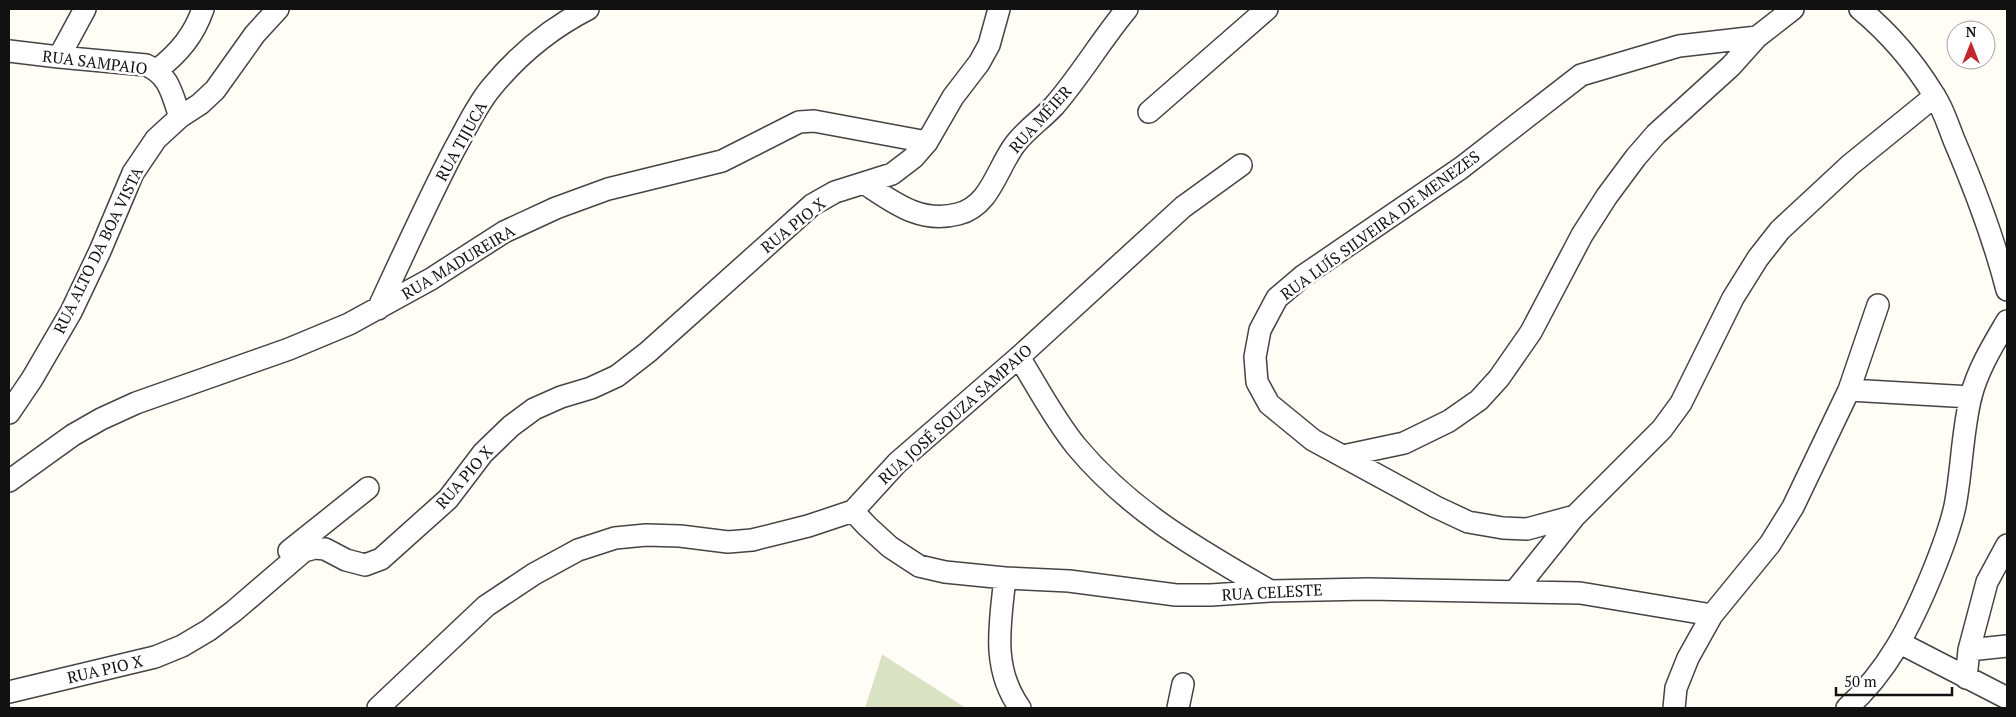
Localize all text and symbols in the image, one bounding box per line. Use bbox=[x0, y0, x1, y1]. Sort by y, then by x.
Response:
north arrow bbox=[1946, 20, 1996, 70]
text: N bbox=[1966, 22, 1977, 41]
street label: RUA SAMPAIO bbox=[41, 45, 149, 79]
street label: RUA MÉIER bbox=[1004, 80, 1077, 157]
street label: RUA TIJUCA bbox=[430, 97, 492, 185]
street label: RUA LUÍS SILVEIRA DE MENEZES bbox=[1276, 145, 1484, 305]
street label: RUA ALTO DA BOA VISTA bbox=[48, 163, 148, 337]
street label: RUA PIO X bbox=[756, 192, 830, 258]
street label: RUA MADUREIRA bbox=[397, 219, 519, 305]
street label: RUA JOSÉ SOUZA SAMPAIO bbox=[873, 339, 1037, 489]
street label: RUA PIO X bbox=[430, 440, 498, 513]
street label: RUA CELESTE bbox=[1221, 578, 1323, 606]
street label: RUA PIO X bbox=[65, 650, 145, 688]
scale bar bbox=[1836, 664, 1952, 696]
text: 50 m bbox=[1844, 671, 1877, 691]

